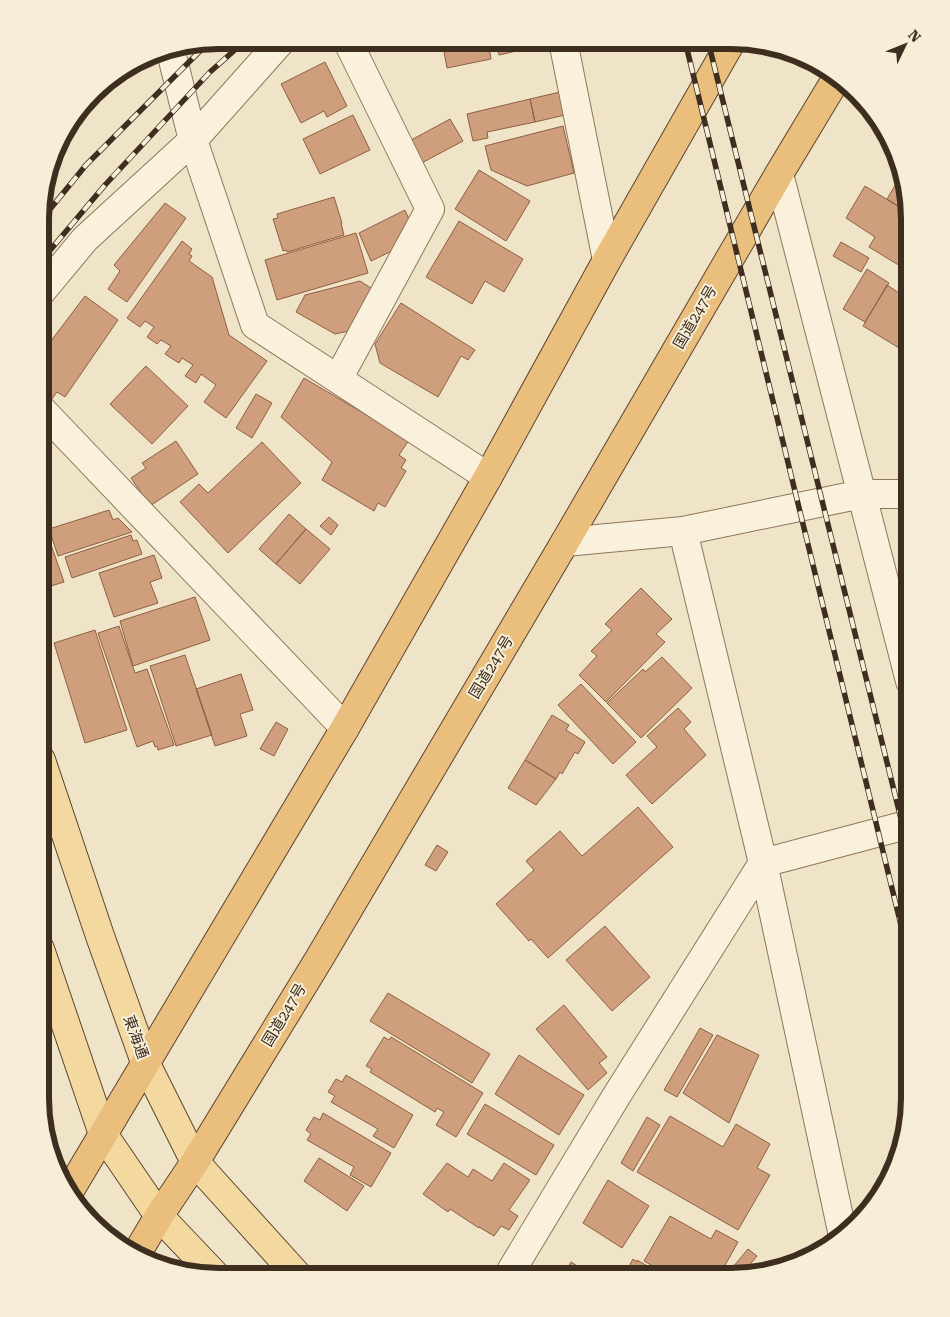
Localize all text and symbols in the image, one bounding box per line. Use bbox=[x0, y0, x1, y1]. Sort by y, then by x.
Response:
north arrow bbox=[880, 20, 930, 70]
text: N bbox=[905, 27, 924, 46]
street label: 国道247号 bbox=[670, 282, 720, 352]
street label: 国道247号 bbox=[465, 632, 517, 702]
street label: 国道247号 bbox=[258, 980, 310, 1050]
street label: 東海通 bbox=[120, 1013, 152, 1061]

